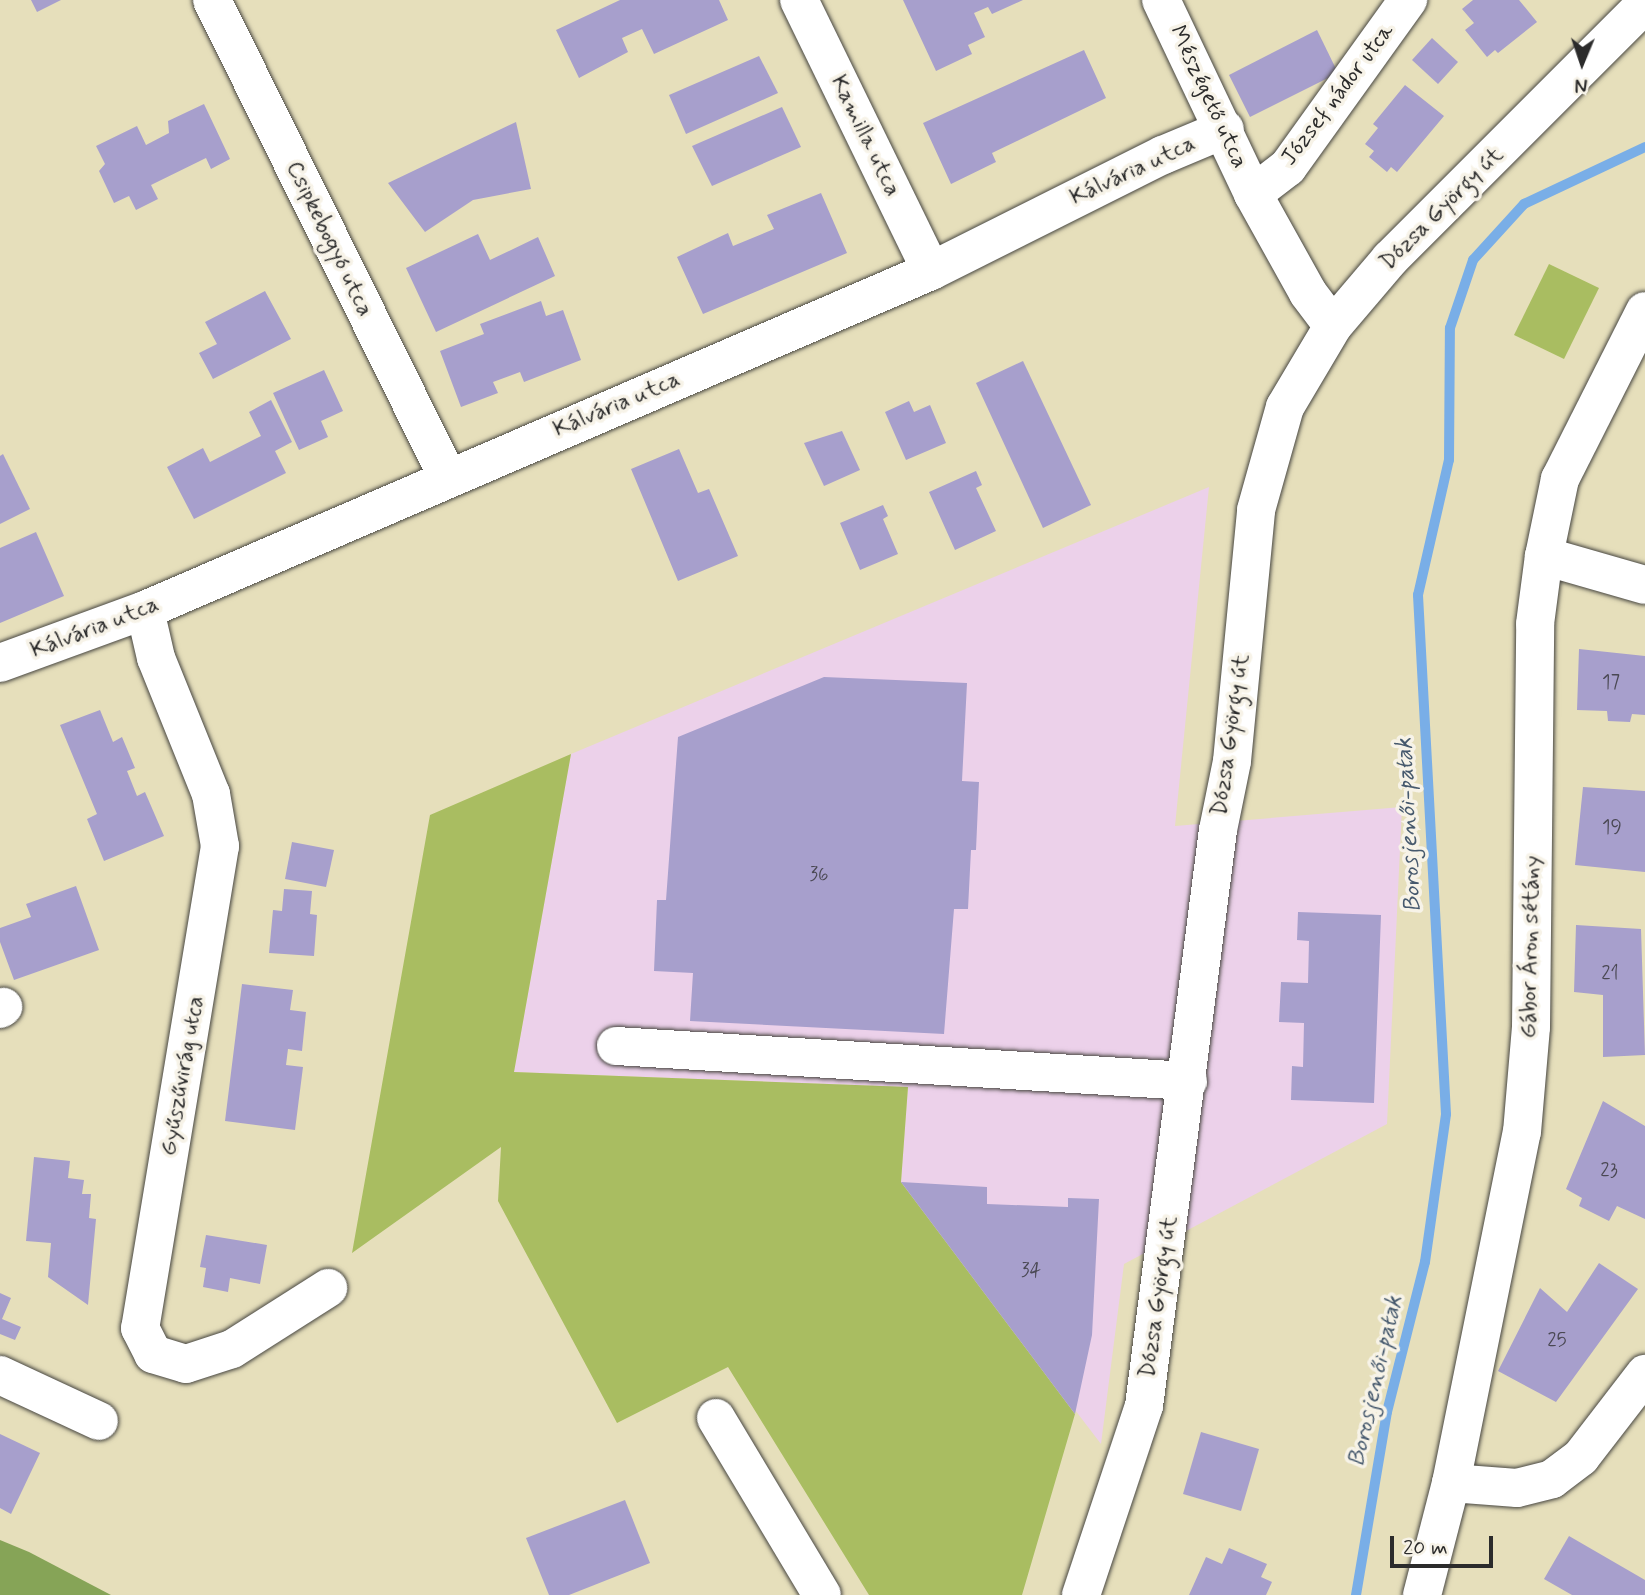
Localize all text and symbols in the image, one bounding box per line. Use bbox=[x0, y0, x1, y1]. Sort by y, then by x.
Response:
street label: József nádor utca bbox=[1274, 17, 1402, 173]
street label: Mészégető utca bbox=[1163, 21, 1253, 173]
north arrow bbox=[1547, 28, 1617, 98]
street label: Kamilla utca bbox=[824, 71, 906, 201]
text: N bbox=[1574, 72, 1588, 97]
street label: Kálvária utca bbox=[1067, 131, 1199, 211]
street label: Dózsa György út bbox=[1375, 142, 1509, 276]
street label: Csipkebogyó utca bbox=[280, 157, 378, 321]
street label: Kálvária utca bbox=[551, 366, 683, 444]
street label: Kálvária utca bbox=[28, 591, 162, 665]
street label: Dózsa György út bbox=[1206, 652, 1256, 818]
house number: 17 bbox=[1602, 672, 1620, 694]
water label: Borosjenői-patak bbox=[1390, 737, 1428, 913]
house number: 19 bbox=[1602, 817, 1622, 839]
street label: Gábor Áron sétány bbox=[1516, 856, 1546, 1038]
house number: 36 bbox=[809, 864, 829, 886]
house number: 21 bbox=[1601, 963, 1619, 985]
street label: Gyűszűvirág utca bbox=[155, 991, 211, 1161]
house number: 23 bbox=[1600, 1160, 1618, 1182]
street label: Dózsa György út bbox=[1134, 1214, 1184, 1380]
house number: 34 bbox=[1021, 1260, 1041, 1282]
water label: Borosjenői-patak bbox=[1342, 1293, 1410, 1469]
house number: 25 bbox=[1547, 1330, 1567, 1352]
scale bar bbox=[1393, 1522, 1496, 1566]
text: 20 m bbox=[1403, 1534, 1448, 1562]

